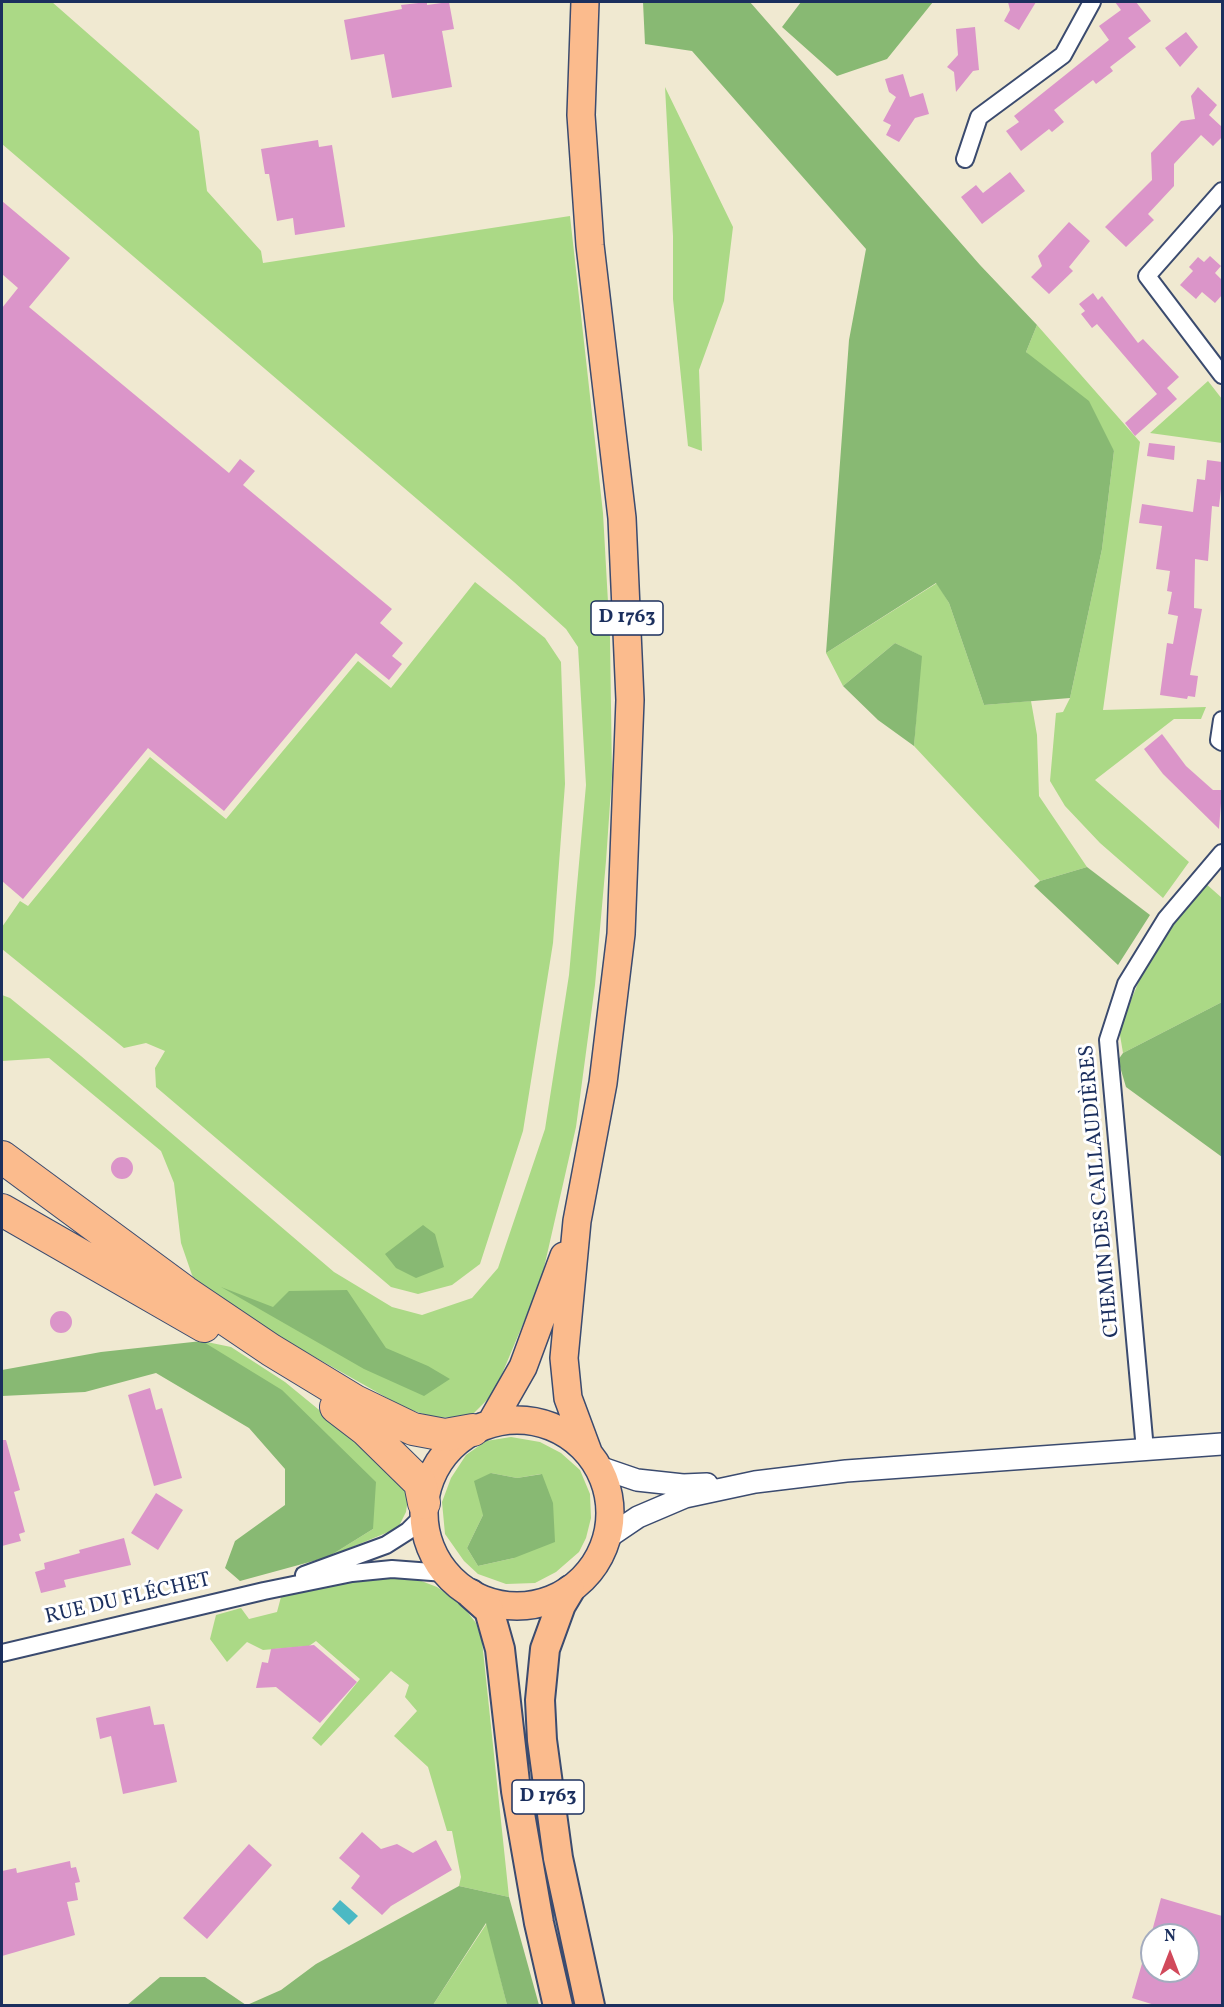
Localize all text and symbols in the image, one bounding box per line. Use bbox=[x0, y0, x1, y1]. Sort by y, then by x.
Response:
road number: D 1763 bbox=[591, 601, 663, 635]
street label: CHEMIN DES CAILLAUDIÈRES bbox=[1076, 1044, 1126, 1338]
street label: RUE DU FLÉCHET bbox=[43, 1569, 213, 1631]
road number: D 1763 bbox=[512, 1780, 584, 1814]
north arrow bbox=[1140, 1923, 1200, 1983]
text: N bbox=[1164, 1926, 1176, 1948]

